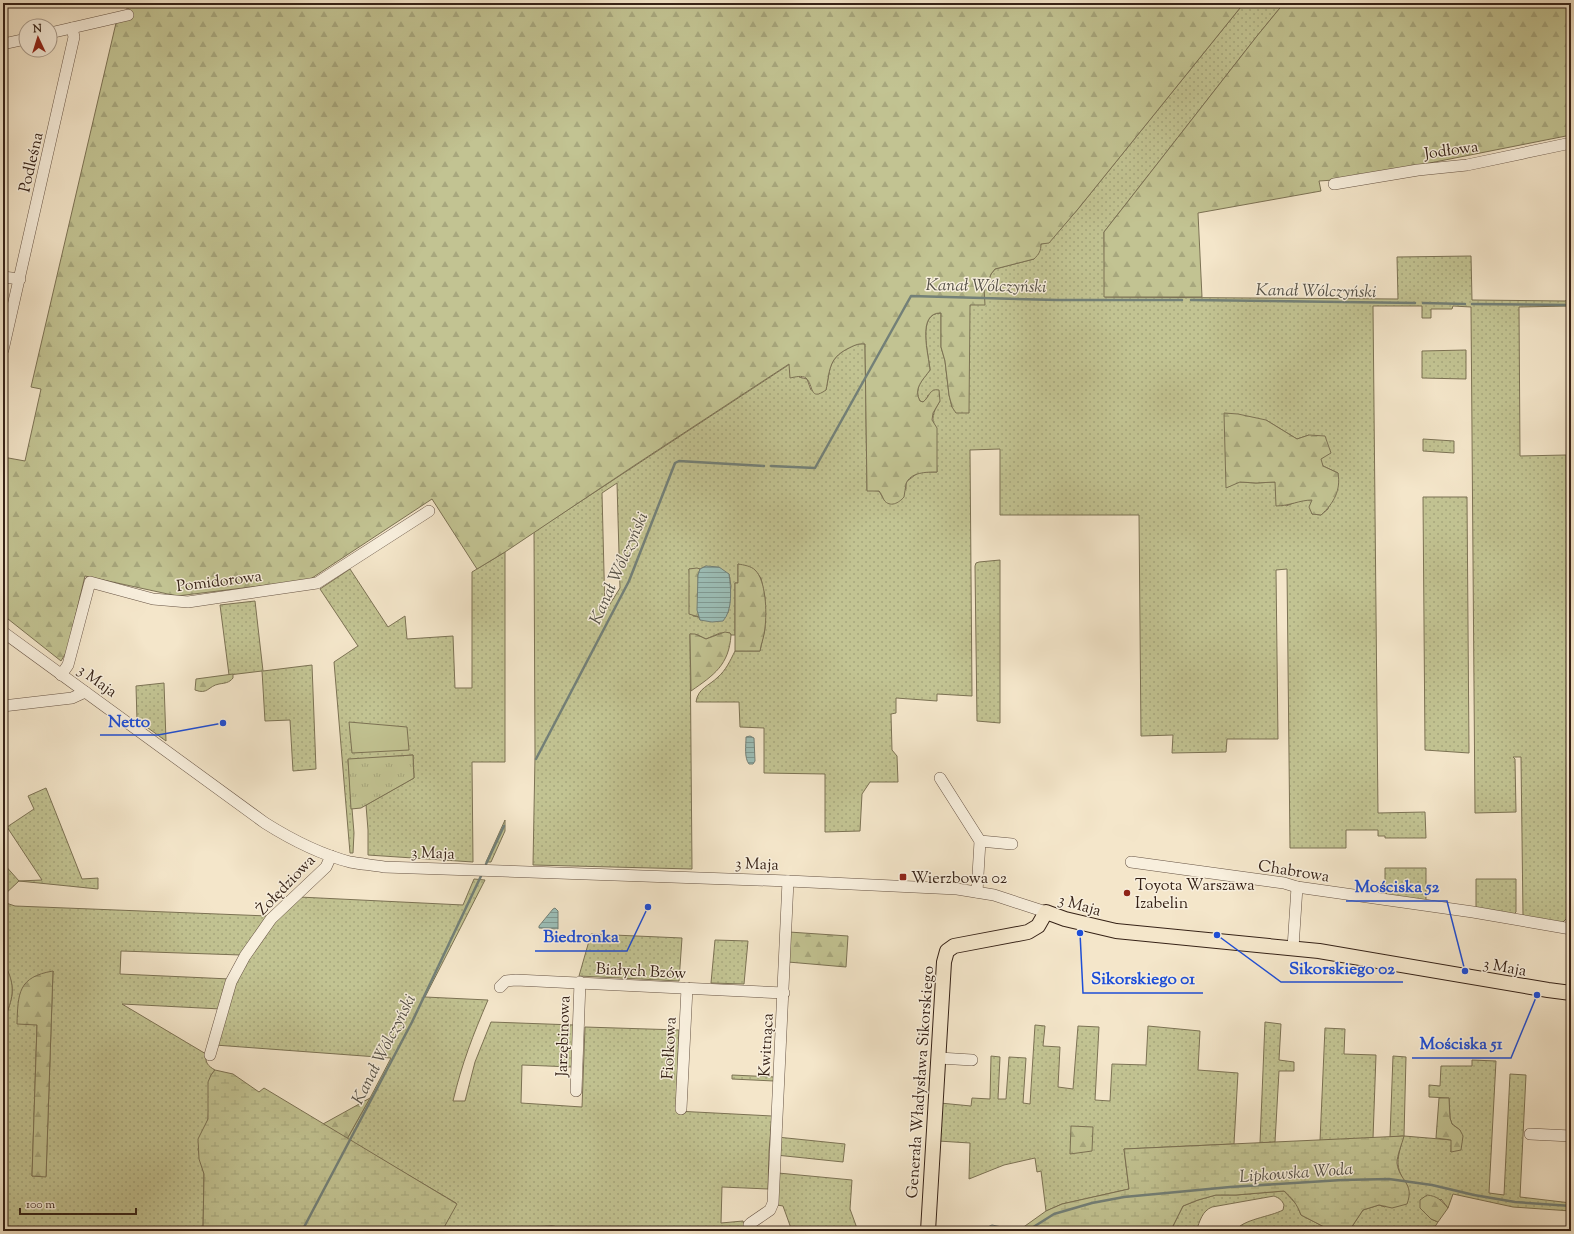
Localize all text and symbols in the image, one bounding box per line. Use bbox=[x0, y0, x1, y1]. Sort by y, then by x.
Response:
north arrow bbox=[18, 18, 58, 58]
text: N bbox=[31, 21, 43, 37]
street label: Podleśna bbox=[14, 130, 51, 195]
street label: Jodłowa bbox=[1422, 136, 1480, 167]
water label: Kanał Wólczyński bbox=[925, 274, 1047, 300]
water label: Kanał Wólczyński bbox=[1255, 279, 1377, 305]
water label: Kanał Wólczyński bbox=[584, 509, 655, 629]
street label: Pomidorowa bbox=[175, 566, 264, 599]
street label: 3 Maja bbox=[72, 660, 121, 705]
callout: Netto bbox=[100, 706, 158, 735]
text: Netto bbox=[108, 711, 150, 735]
street label: 3 Maja bbox=[411, 842, 456, 867]
street label: Żołędziowa bbox=[252, 850, 322, 921]
street label: 3 Maja bbox=[735, 853, 780, 878]
street label: Chabrowa bbox=[1256, 855, 1332, 890]
place label: Wierzbowa 02 bbox=[911, 868, 1008, 891]
marker: Wierzbowa 02 bbox=[898, 872, 908, 882]
callout: Mościska 52 bbox=[1346, 872, 1447, 901]
place label: Toyota Warszawa Izabelin bbox=[1135, 875, 1255, 916]
text: Mościska 52 bbox=[1354, 876, 1440, 900]
marker: Toyota Warszawa Izabelin bbox=[1122, 888, 1132, 898]
street label: 3 Maja bbox=[1055, 889, 1104, 924]
callout: Biedronka bbox=[535, 922, 627, 951]
text: Biedronka bbox=[543, 926, 619, 950]
callout: Sikorskiego 02 bbox=[1281, 953, 1403, 982]
street label: 3 Maja bbox=[1481, 953, 1529, 984]
text: Sikorskiego 02 bbox=[1289, 958, 1395, 982]
street label: Białych Bzów bbox=[595, 959, 687, 986]
callout: Sikorskiego 01 bbox=[1083, 964, 1203, 993]
street label: Generała Władysława Sikorskiego bbox=[902, 965, 941, 1199]
text: Sikorskiego 01 bbox=[1091, 968, 1195, 992]
water label: Kanał Wólczyński bbox=[347, 991, 423, 1109]
street label: Jarzębinowa bbox=[552, 994, 577, 1078]
street label: Kwitnąca bbox=[754, 1012, 781, 1078]
street label: Fiołkowa bbox=[657, 1016, 684, 1080]
callout: Mościska 51 bbox=[1412, 1029, 1511, 1058]
text: Mościska 51 bbox=[1420, 1033, 1503, 1057]
water label: Lipkowska Woda bbox=[1238, 1158, 1354, 1190]
scale bar bbox=[20, 1190, 136, 1216]
text: 100 m bbox=[26, 1196, 55, 1214]

